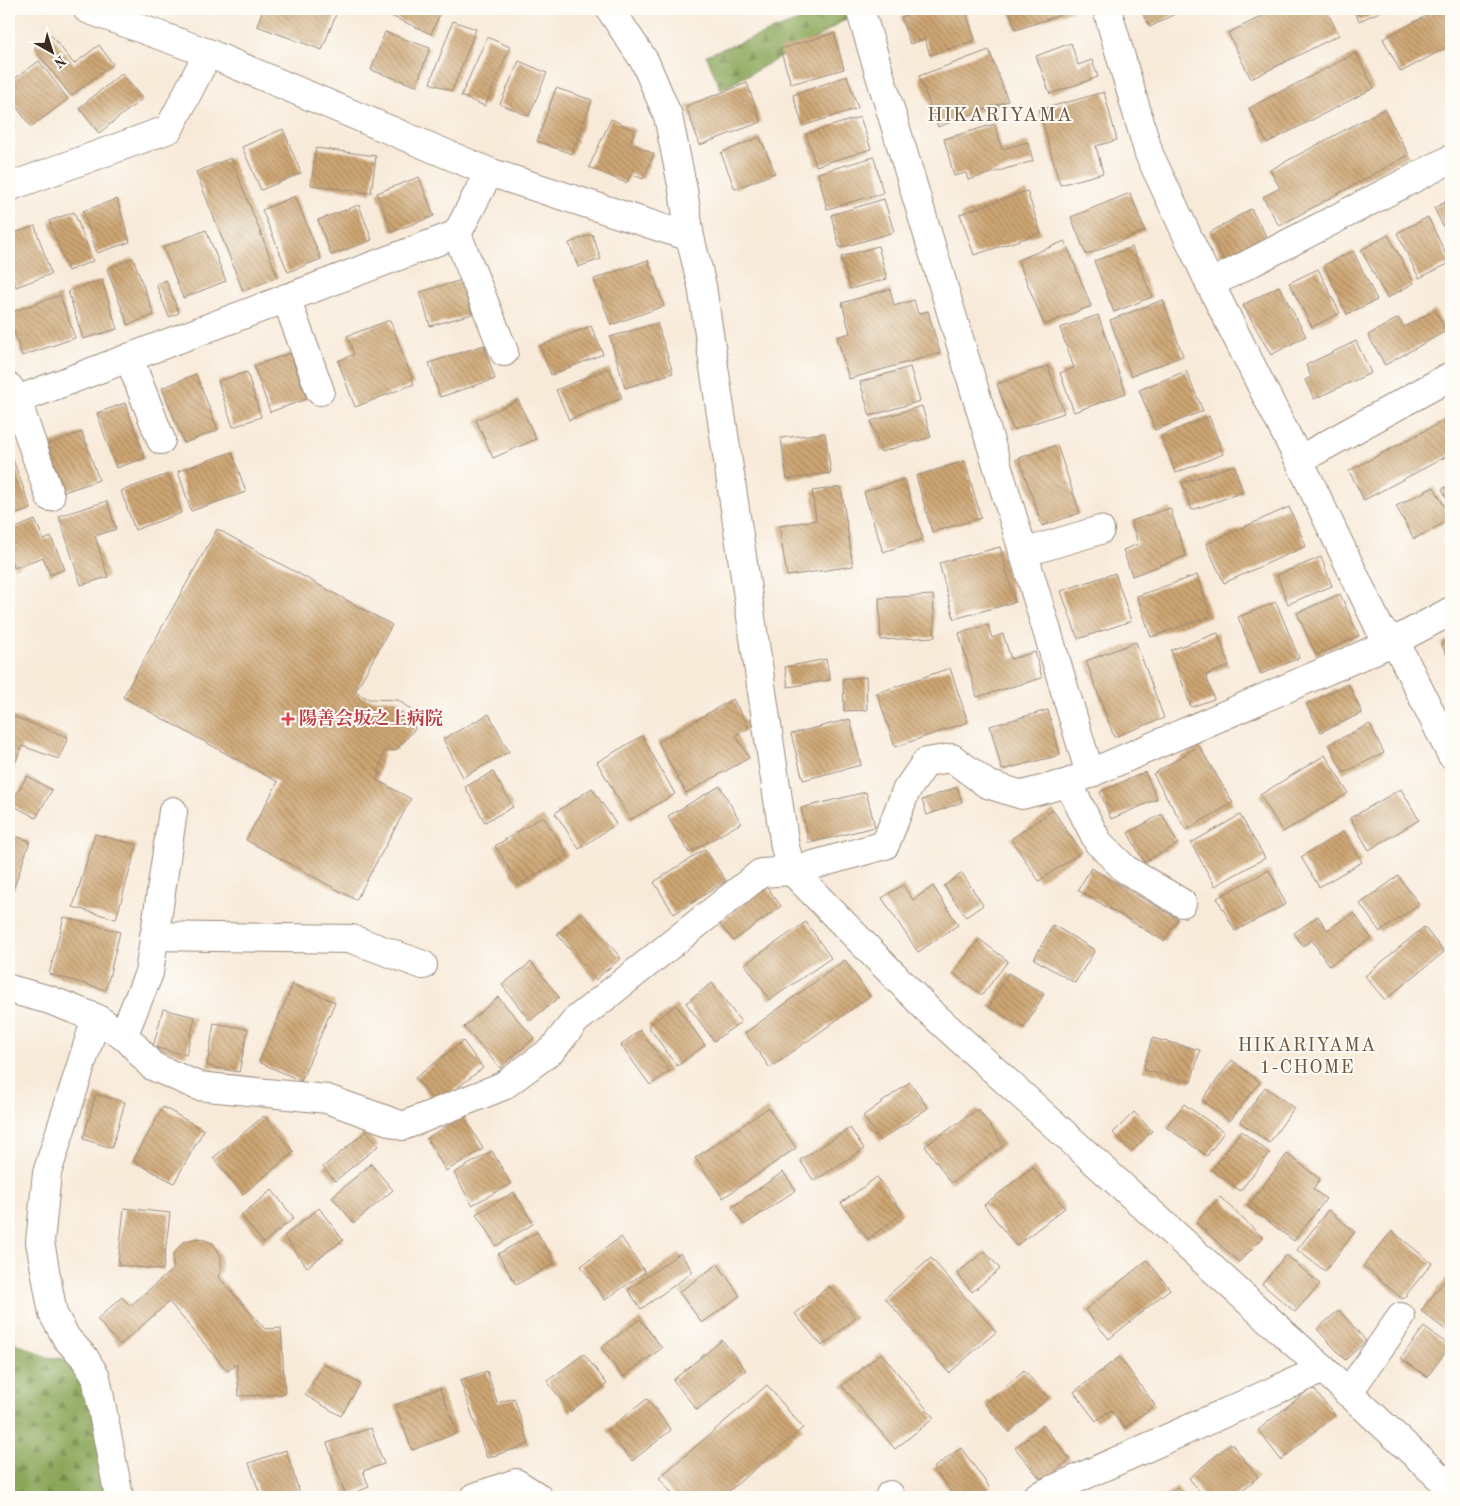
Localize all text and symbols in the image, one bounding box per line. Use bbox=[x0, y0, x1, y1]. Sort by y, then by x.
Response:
north arrow bbox=[28, 28, 78, 78]
text: N bbox=[51, 53, 68, 70]
district label: HIKARIYAMA bbox=[927, 106, 1073, 126]
place label: 陽善会坂之上病院 bbox=[299, 708, 443, 728]
marker: 陽善会坂之上病院 bbox=[281, 712, 295, 726]
district label: HIKARIYAMA 1-CHOME bbox=[1237, 1037, 1377, 1078]

